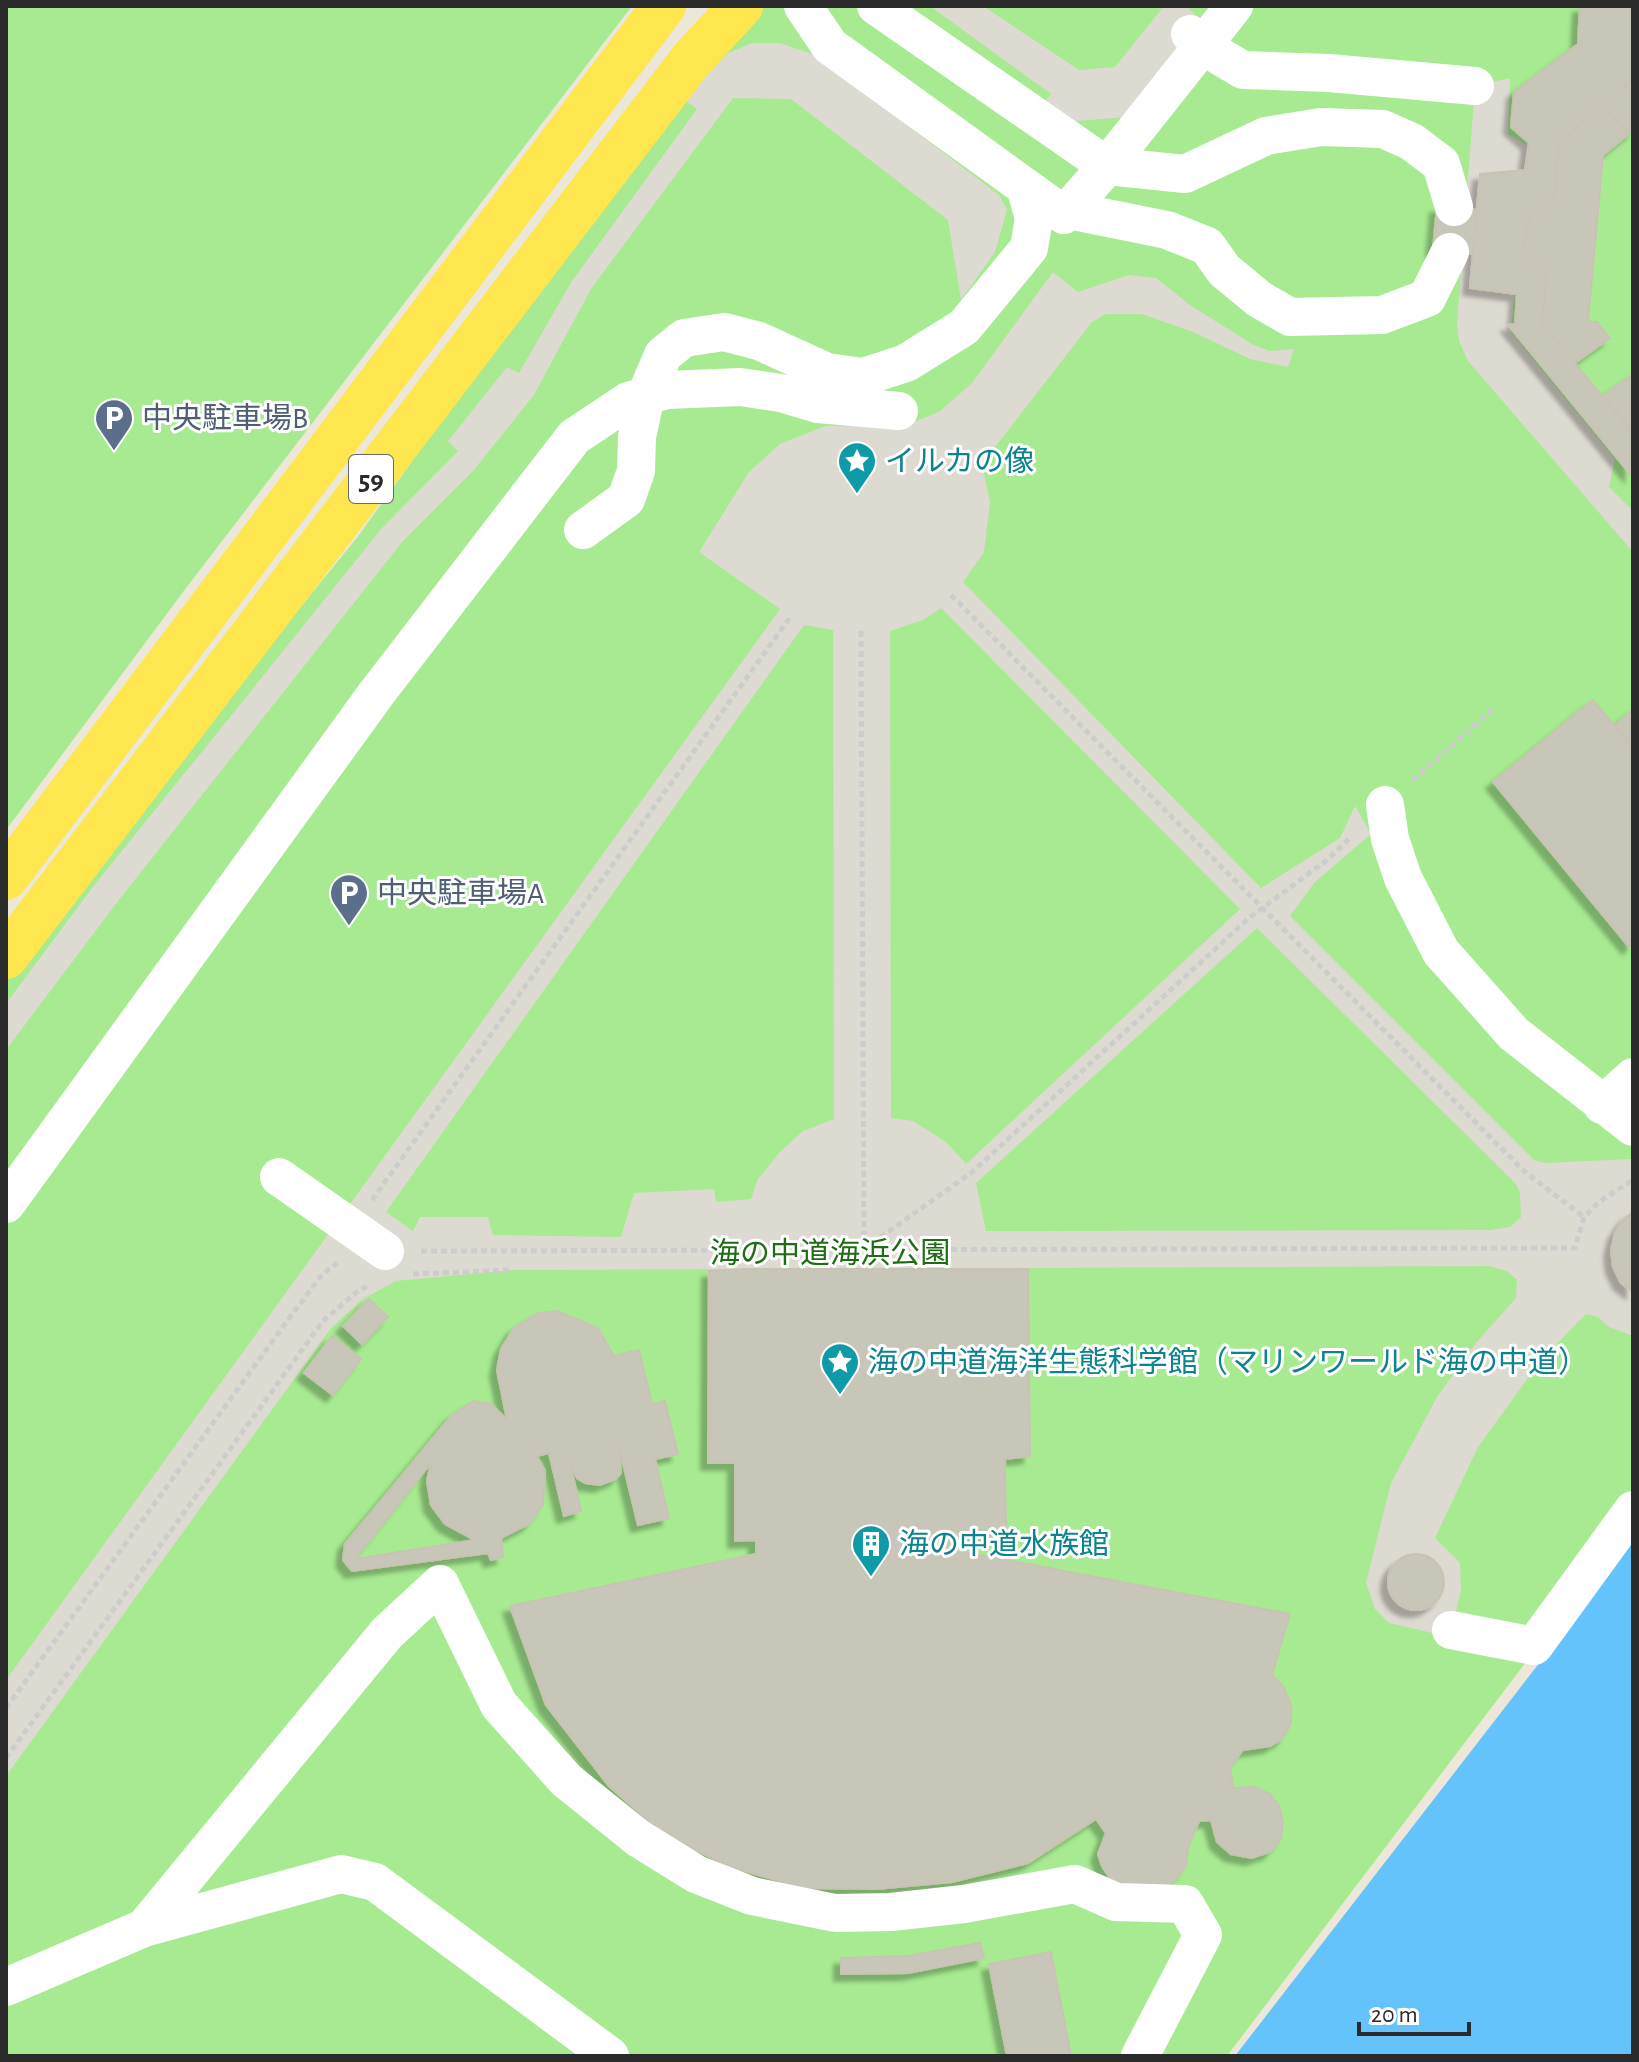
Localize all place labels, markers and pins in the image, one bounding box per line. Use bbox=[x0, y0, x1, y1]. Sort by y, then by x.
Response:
parking icon: 中央駐車場B bbox=[93, 397, 135, 452]
place label: 中央駐車場B bbox=[142, 402, 308, 434]
place icon: イルカの像 bbox=[836, 440, 878, 495]
place label: イルカの像 bbox=[885, 446, 1034, 477]
parking icon: 中央駐車場A bbox=[328, 872, 370, 927]
place label: 中央駐車場A bbox=[377, 877, 544, 909]
place icon: 海の中道海洋生態科学館（マリンワールド海の中道） bbox=[819, 1341, 861, 1396]
place label: 海の中道海洋生態科学館（マリンワールド海の中道） bbox=[868, 1346, 1588, 1378]
building icon: 海の中道水族館 bbox=[850, 1523, 892, 1578]
place label: 海の中道水族館 bbox=[899, 1528, 1109, 1560]

